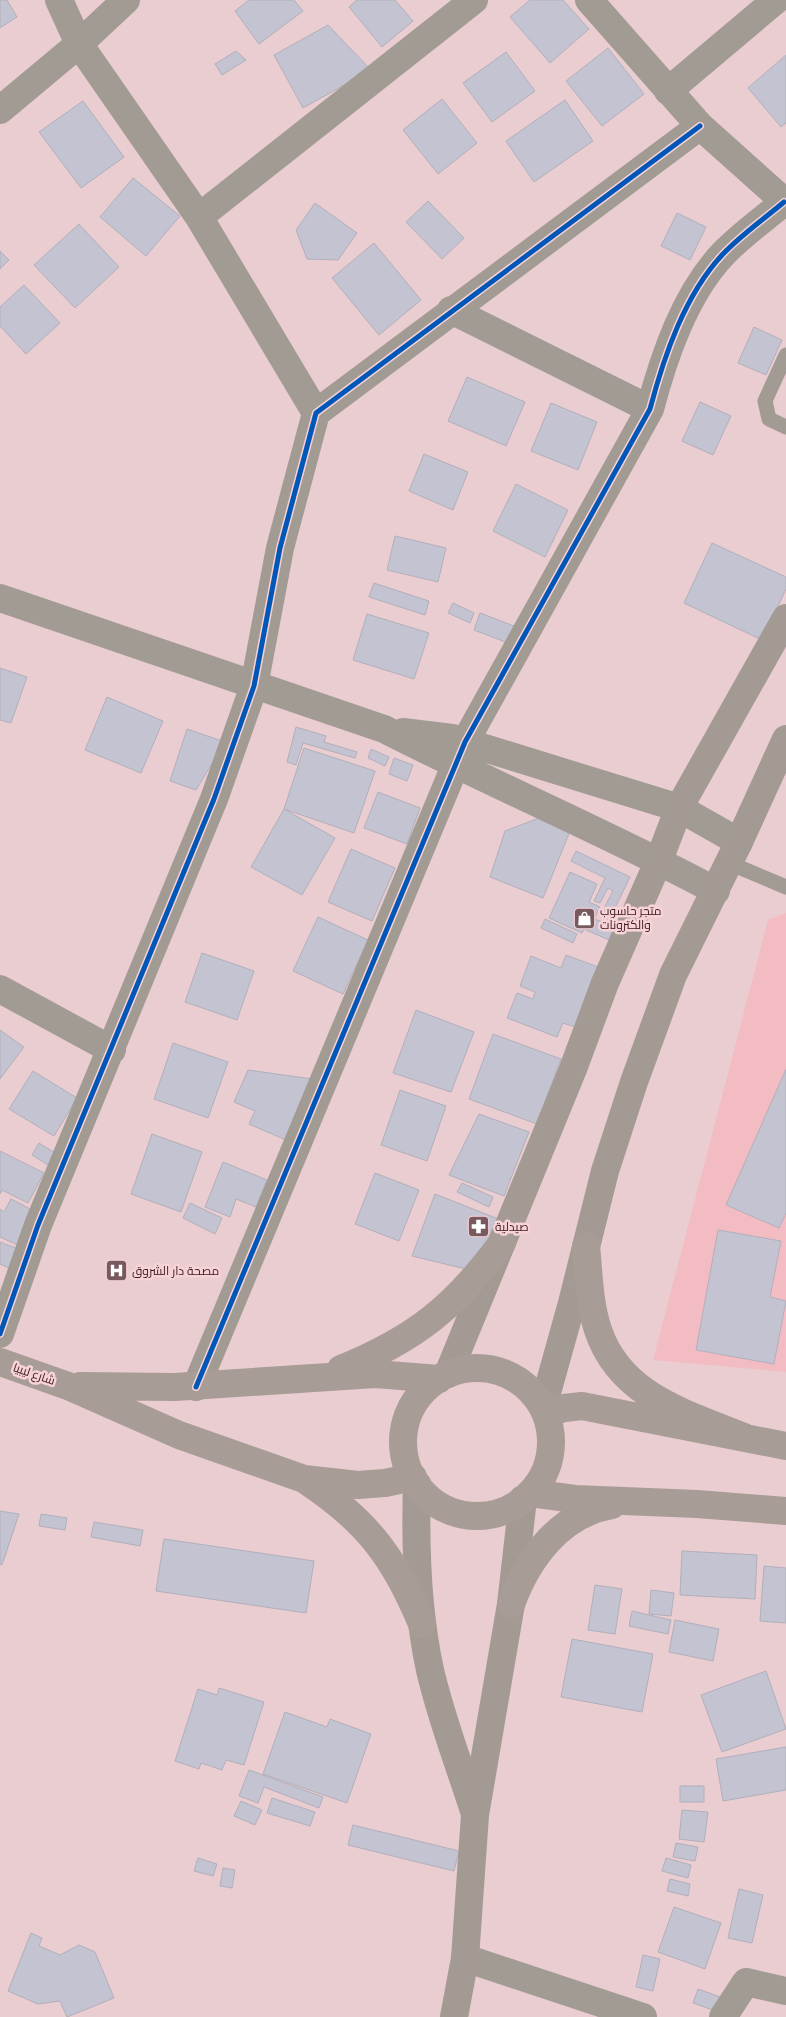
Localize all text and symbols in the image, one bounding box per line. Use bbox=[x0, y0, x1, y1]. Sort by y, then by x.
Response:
place label: متجر حاسوب والكترونات bbox=[600, 903, 661, 932]
shop icon: متجر حاسوب والكترونات bbox=[572, 906, 596, 930]
pharmacy icon: صيدلية bbox=[467, 1215, 491, 1239]
place label: صيدلية bbox=[495, 1219, 529, 1234]
hospital icon: مصحة دار الشروق bbox=[104, 1259, 128, 1283]
place label: مصحة دار الشروق bbox=[132, 1263, 219, 1278]
street label: شارع ليبيا bbox=[11, 1359, 57, 1389]

